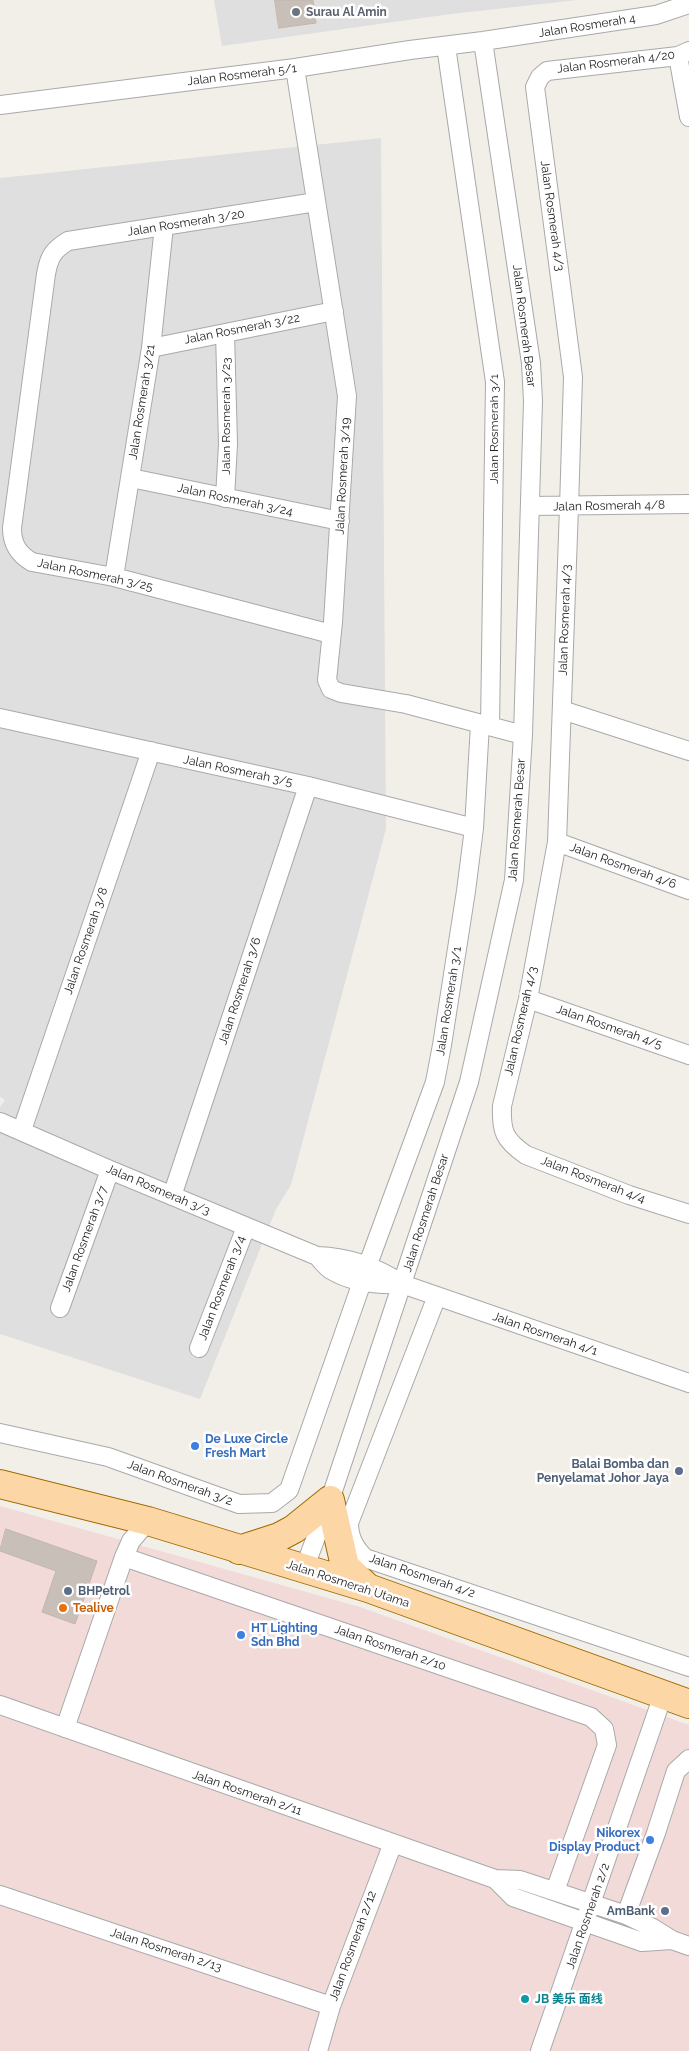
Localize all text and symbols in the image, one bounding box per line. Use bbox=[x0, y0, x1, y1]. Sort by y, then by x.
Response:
place label: Surau Al Amin bbox=[306, 5, 387, 19]
marker: Surau Al Amin bbox=[290, 6, 302, 18]
street label: Jalan Rosmerah 4 bbox=[537, 11, 637, 41]
street label: Jalan Rosmerah 4/20 bbox=[556, 48, 676, 76]
street label: Jalan Rosmerah 5/1 bbox=[186, 61, 298, 89]
street label: Jalan Rosmerah 4/3 bbox=[537, 160, 567, 272]
street label: Jalan Rosmerah 3/20 bbox=[126, 207, 246, 239]
street label: Jalan Rosmerah Besar bbox=[509, 264, 539, 388]
street label: Jalan Rosmerah 3/22 bbox=[183, 311, 301, 347]
street label: Jalan Rosmerah 3/21 bbox=[126, 343, 158, 461]
street label: Jalan Rosmerah 3/23 bbox=[219, 357, 233, 475]
street label: Jalan Rosmerah 3/1 bbox=[487, 374, 501, 484]
street label: Jalan Rosmerah 3/19 bbox=[333, 417, 353, 535]
street label: Jalan Rosmerah 3/24 bbox=[176, 481, 294, 519]
street label: Jalan Rosmerah 4/8 bbox=[553, 498, 665, 514]
street label: Jalan Rosmerah 3/25 bbox=[36, 556, 154, 594]
street label: Jalan Rosmerah 4/3 bbox=[556, 564, 574, 676]
street label: Jalan Rosmerah 3/5 bbox=[182, 752, 294, 790]
street label: Jalan Rosmerah Besar bbox=[506, 758, 528, 882]
street label: Jalan Rosmerah 4/6 bbox=[568, 840, 678, 892]
street label: Jalan Rosmerah 3/8 bbox=[61, 886, 111, 996]
street label: Jalan Rosmerah 3/6 bbox=[216, 935, 264, 1047]
street label: Jalan Rosmerah 3/1 bbox=[433, 946, 465, 1056]
street label: Jalan Rosmerah 4/3 bbox=[501, 965, 541, 1077]
street label: Jalan Rosmerah 4/5 bbox=[554, 1002, 664, 1052]
street label: Jalan Rosmerah Besar bbox=[400, 1152, 452, 1274]
street label: Jalan Rosmerah 4/4 bbox=[539, 1153, 647, 1207]
street label: Jalan Rosmerah 3/3 bbox=[104, 1162, 212, 1218]
street label: Jalan Rosmerah 3/7 bbox=[59, 1184, 111, 1294]
street label: Jalan Rosmerah 3/4 bbox=[195, 1234, 249, 1342]
street label: Jalan Rosmerah 4/1 bbox=[491, 1309, 599, 1359]
place label: De Luxe Circle Fresh Mart bbox=[205, 1432, 288, 1460]
marker: De Luxe Circle Fresh Mart bbox=[189, 1440, 201, 1452]
street label: Jalan Rosmerah 3/2 bbox=[125, 1457, 235, 1509]
place label: Balai Bomba dan Penyelamat Johor Jaya bbox=[537, 1457, 669, 1485]
marker: Balai Bomba dan Penyelamat Johor Jaya bbox=[673, 1465, 685, 1477]
street label: Jalan Rosmerah 4/2 bbox=[367, 1551, 477, 1601]
street label: Jalan Rosmerah Utama bbox=[285, 1557, 411, 1611]
place label: BHPetrol bbox=[78, 1584, 130, 1598]
marker: BHPetrol bbox=[62, 1585, 74, 1597]
place label: Tealive bbox=[73, 1601, 114, 1615]
marker: Tealive bbox=[57, 1602, 69, 1614]
place label: HT Lighting Sdn Bhd bbox=[251, 1621, 318, 1649]
street label: Jalan Rosmerah 2/10 bbox=[332, 1622, 448, 1674]
marker: HT Lighting Sdn Bhd bbox=[235, 1629, 247, 1641]
street label: Jalan Rosmerah 2/11 bbox=[190, 1767, 304, 1819]
place label: Nikorex Display Product bbox=[549, 1826, 640, 1854]
marker: Nikorex Display Product bbox=[644, 1834, 656, 1846]
street label: Jalan Rosmerah 2/2 bbox=[563, 1861, 613, 1971]
street label: Jalan Rosmerah 2/12 bbox=[326, 1889, 380, 2003]
place label: AmBank bbox=[607, 1904, 655, 1918]
marker: AmBank bbox=[659, 1905, 671, 1917]
street label: Jalan Rosmerah 2/13 bbox=[108, 1925, 224, 1975]
place label: JB 美乐 面线 bbox=[535, 1992, 603, 2006]
marker: JB 美乐 面线 bbox=[519, 1993, 531, 2005]

